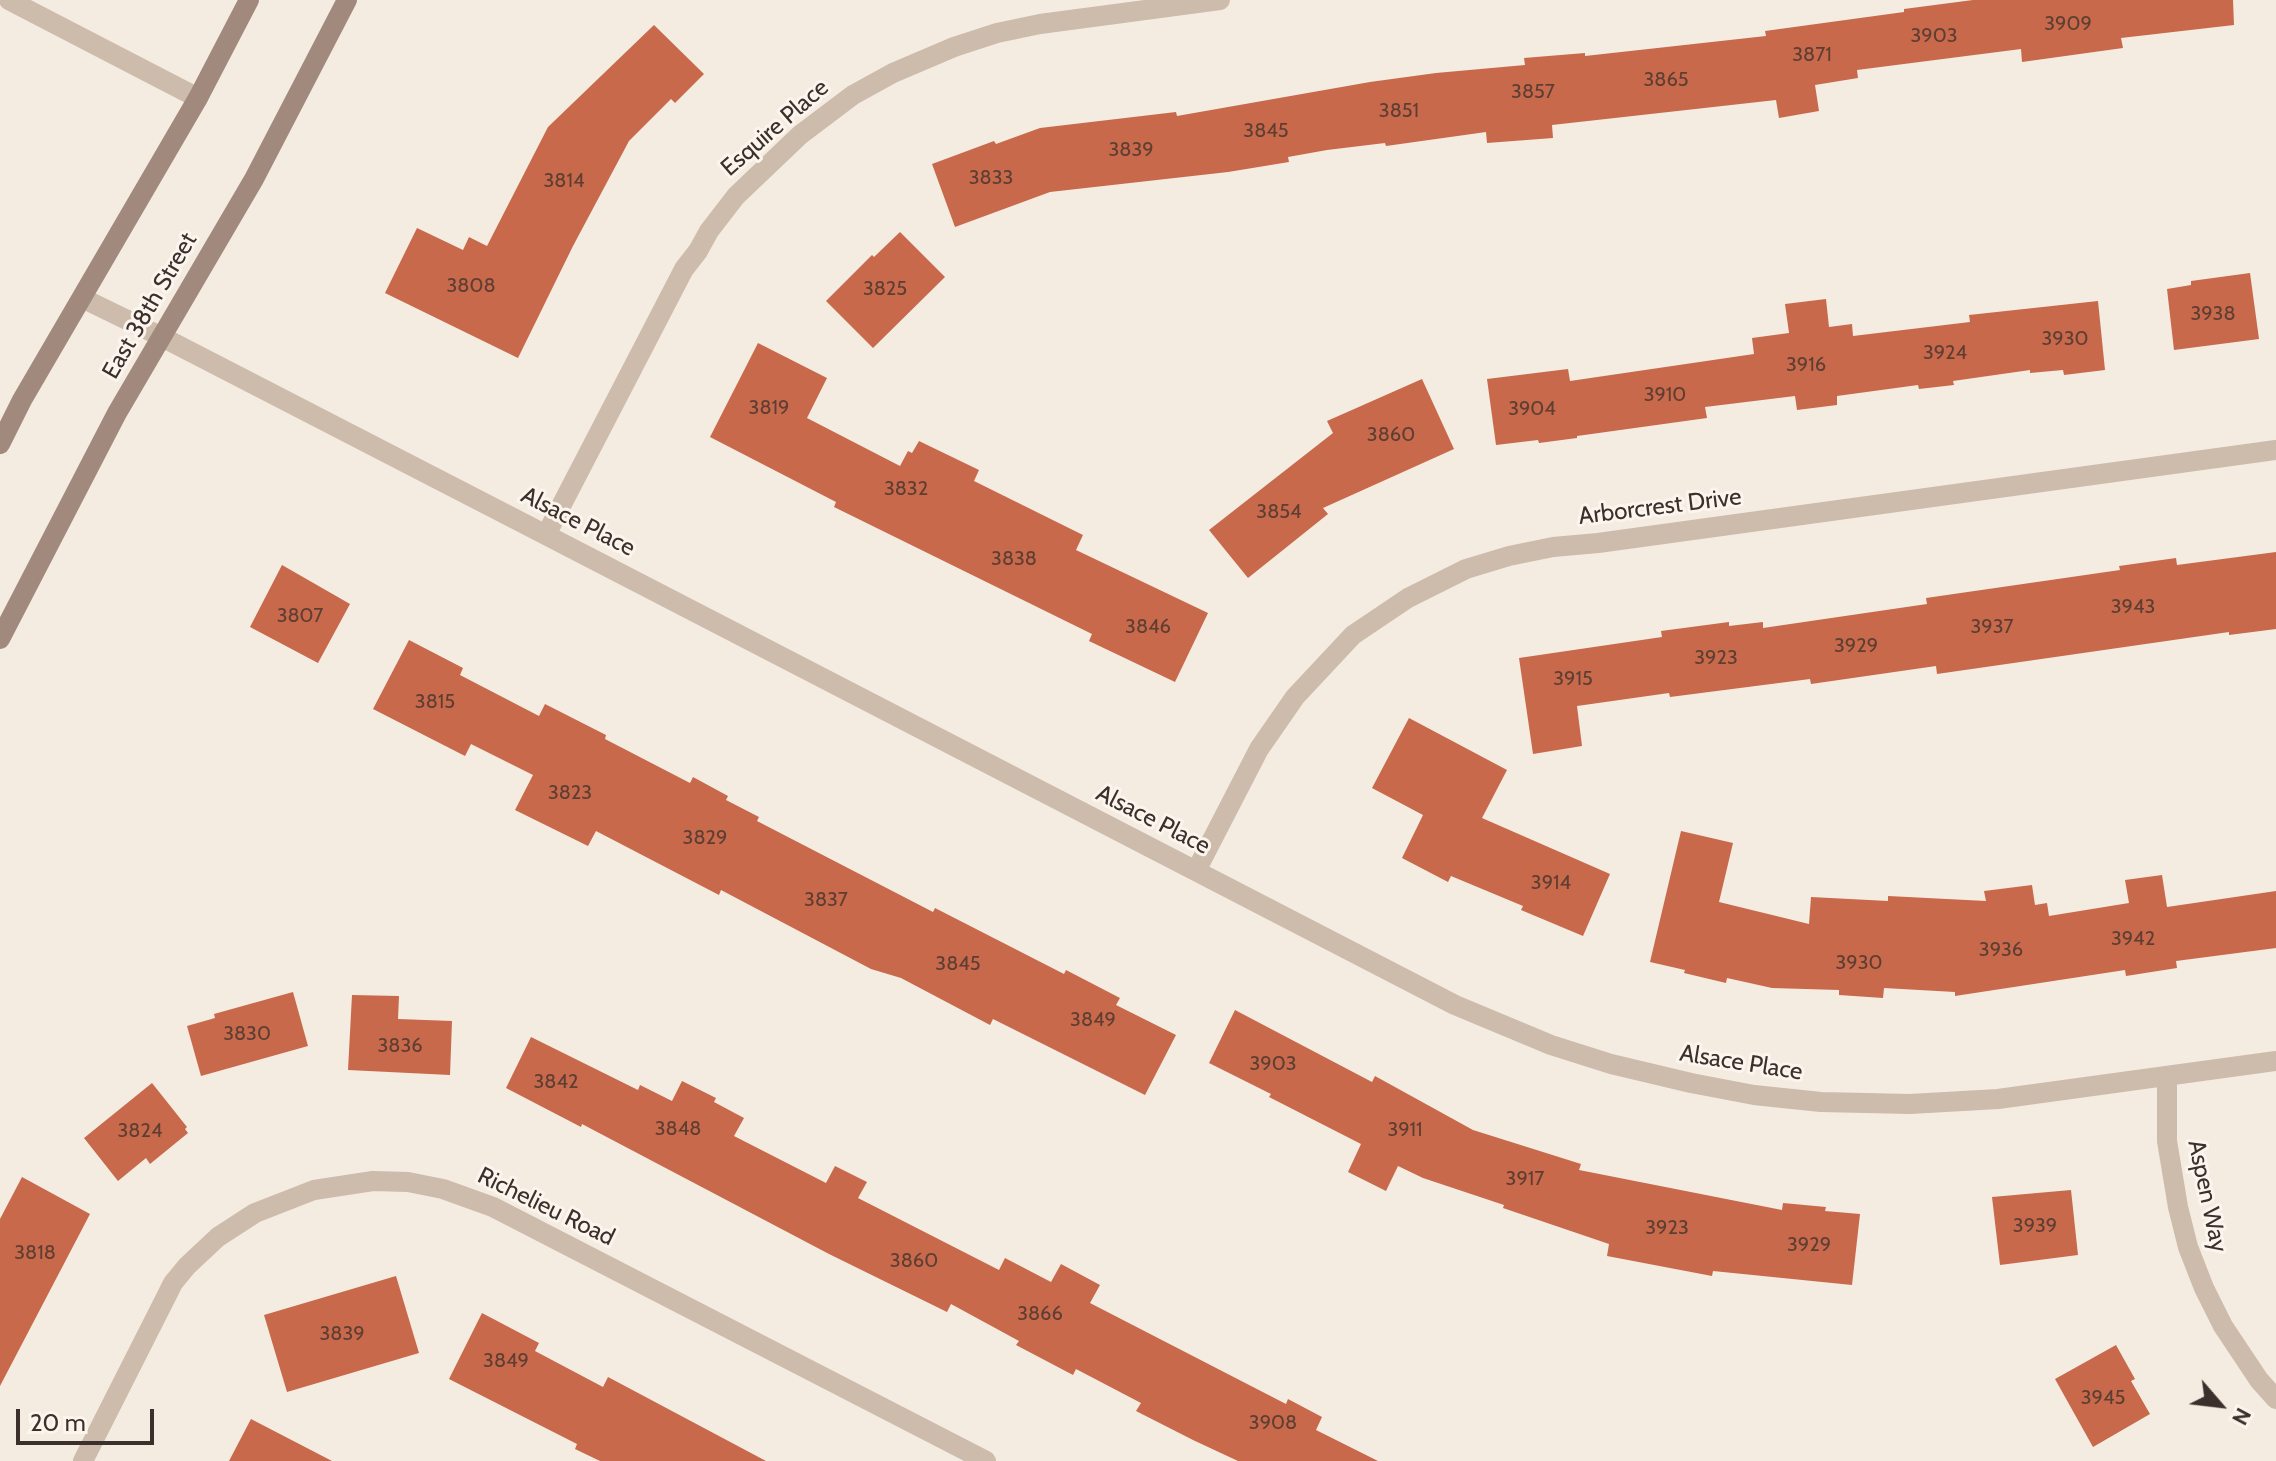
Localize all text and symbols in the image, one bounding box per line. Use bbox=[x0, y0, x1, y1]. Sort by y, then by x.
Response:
house number: 3909 bbox=[2044, 12, 2092, 36]
house number: 3903 bbox=[1911, 24, 1957, 48]
house number: 3871 bbox=[1792, 43, 1832, 67]
house number: 3865 bbox=[1643, 68, 1689, 92]
street label: Esquire Place bbox=[715, 74, 835, 182]
house number: 3857 bbox=[1511, 80, 1555, 104]
house number: 3851 bbox=[1379, 99, 1419, 123]
house number: 3845 bbox=[1243, 119, 1289, 143]
house number: 3839 bbox=[1108, 138, 1154, 162]
house number: 3833 bbox=[969, 166, 1013, 190]
house number: 3814 bbox=[543, 169, 585, 193]
street label: East 38th Street bbox=[97, 228, 203, 384]
house number: 3808 bbox=[446, 274, 496, 298]
house number: 3825 bbox=[863, 277, 907, 301]
house number: 3938 bbox=[2190, 302, 2236, 326]
house number: 3930 bbox=[2042, 327, 2088, 351]
house number: 3924 bbox=[1923, 341, 1967, 365]
house number: 3916 bbox=[1786, 353, 1826, 377]
house number: 3910 bbox=[1644, 383, 1686, 407]
house number: 3819 bbox=[749, 396, 789, 420]
house number: 3904 bbox=[1508, 397, 1556, 421]
house number: 3860 bbox=[1367, 423, 1415, 447]
house number: 3832 bbox=[884, 477, 928, 501]
street label: Alsace Place bbox=[516, 481, 640, 563]
street label: Arborcrest Drive bbox=[1577, 483, 1743, 531]
house number: 3854 bbox=[1256, 500, 1302, 524]
house number: 3838 bbox=[991, 547, 1037, 571]
house number: 3943 bbox=[2111, 595, 2155, 619]
house number: 3807 bbox=[277, 604, 323, 628]
house number: 3846 bbox=[1125, 615, 1171, 639]
house number: 3937 bbox=[1970, 615, 2014, 639]
house number: 3929 bbox=[1834, 634, 1878, 658]
house number: 3923 bbox=[1694, 646, 1738, 670]
house number: 3915 bbox=[1553, 667, 1593, 691]
house number: 3815 bbox=[415, 690, 455, 714]
street label: Alsace Place bbox=[1091, 779, 1215, 861]
house number: 3823 bbox=[548, 781, 592, 805]
house number: 3829 bbox=[683, 826, 727, 850]
house number: 3914 bbox=[1531, 871, 1571, 895]
house number: 3837 bbox=[804, 888, 848, 912]
house number: 3942 bbox=[2111, 927, 2155, 951]
house number: 3936 bbox=[1979, 938, 2023, 962]
house number: 3930 bbox=[1836, 951, 1882, 975]
house number: 3845 bbox=[935, 952, 981, 976]
house number: 3849 bbox=[1070, 1008, 1116, 1032]
house number: 3830 bbox=[223, 1022, 271, 1046]
house number: 3836 bbox=[377, 1034, 423, 1058]
street label: Alsace Place bbox=[1678, 1039, 1804, 1087]
house number: 3903 bbox=[1250, 1052, 1296, 1076]
house number: 3842 bbox=[534, 1070, 578, 1094]
house number: 3848 bbox=[655, 1117, 701, 1141]
house number: 3911 bbox=[1387, 1118, 1423, 1142]
house number: 3824 bbox=[118, 1119, 162, 1143]
street label: Aspen Way bbox=[2181, 1137, 2233, 1255]
street label: Richelieu Road bbox=[473, 1161, 619, 1253]
house number: 3917 bbox=[1506, 1167, 1544, 1191]
house number: 3939 bbox=[2013, 1214, 2057, 1238]
house number: 3923 bbox=[1645, 1216, 1689, 1240]
house number: 3929 bbox=[1787, 1233, 1831, 1257]
house number: 3818 bbox=[14, 1241, 56, 1265]
house number: 3860 bbox=[890, 1249, 938, 1273]
house number: 3866 bbox=[1017, 1302, 1063, 1326]
house number: 3839 bbox=[319, 1322, 365, 1346]
house number: 3849 bbox=[483, 1349, 529, 1373]
north arrow bbox=[2180, 1365, 2260, 1445]
house number: 3945 bbox=[2081, 1386, 2125, 1410]
scale bar bbox=[20, 1393, 158, 1443]
text: N bbox=[2226, 1403, 2257, 1430]
text: 20 m bbox=[30, 1408, 86, 1437]
house number: 3908 bbox=[1249, 1411, 1297, 1435]

